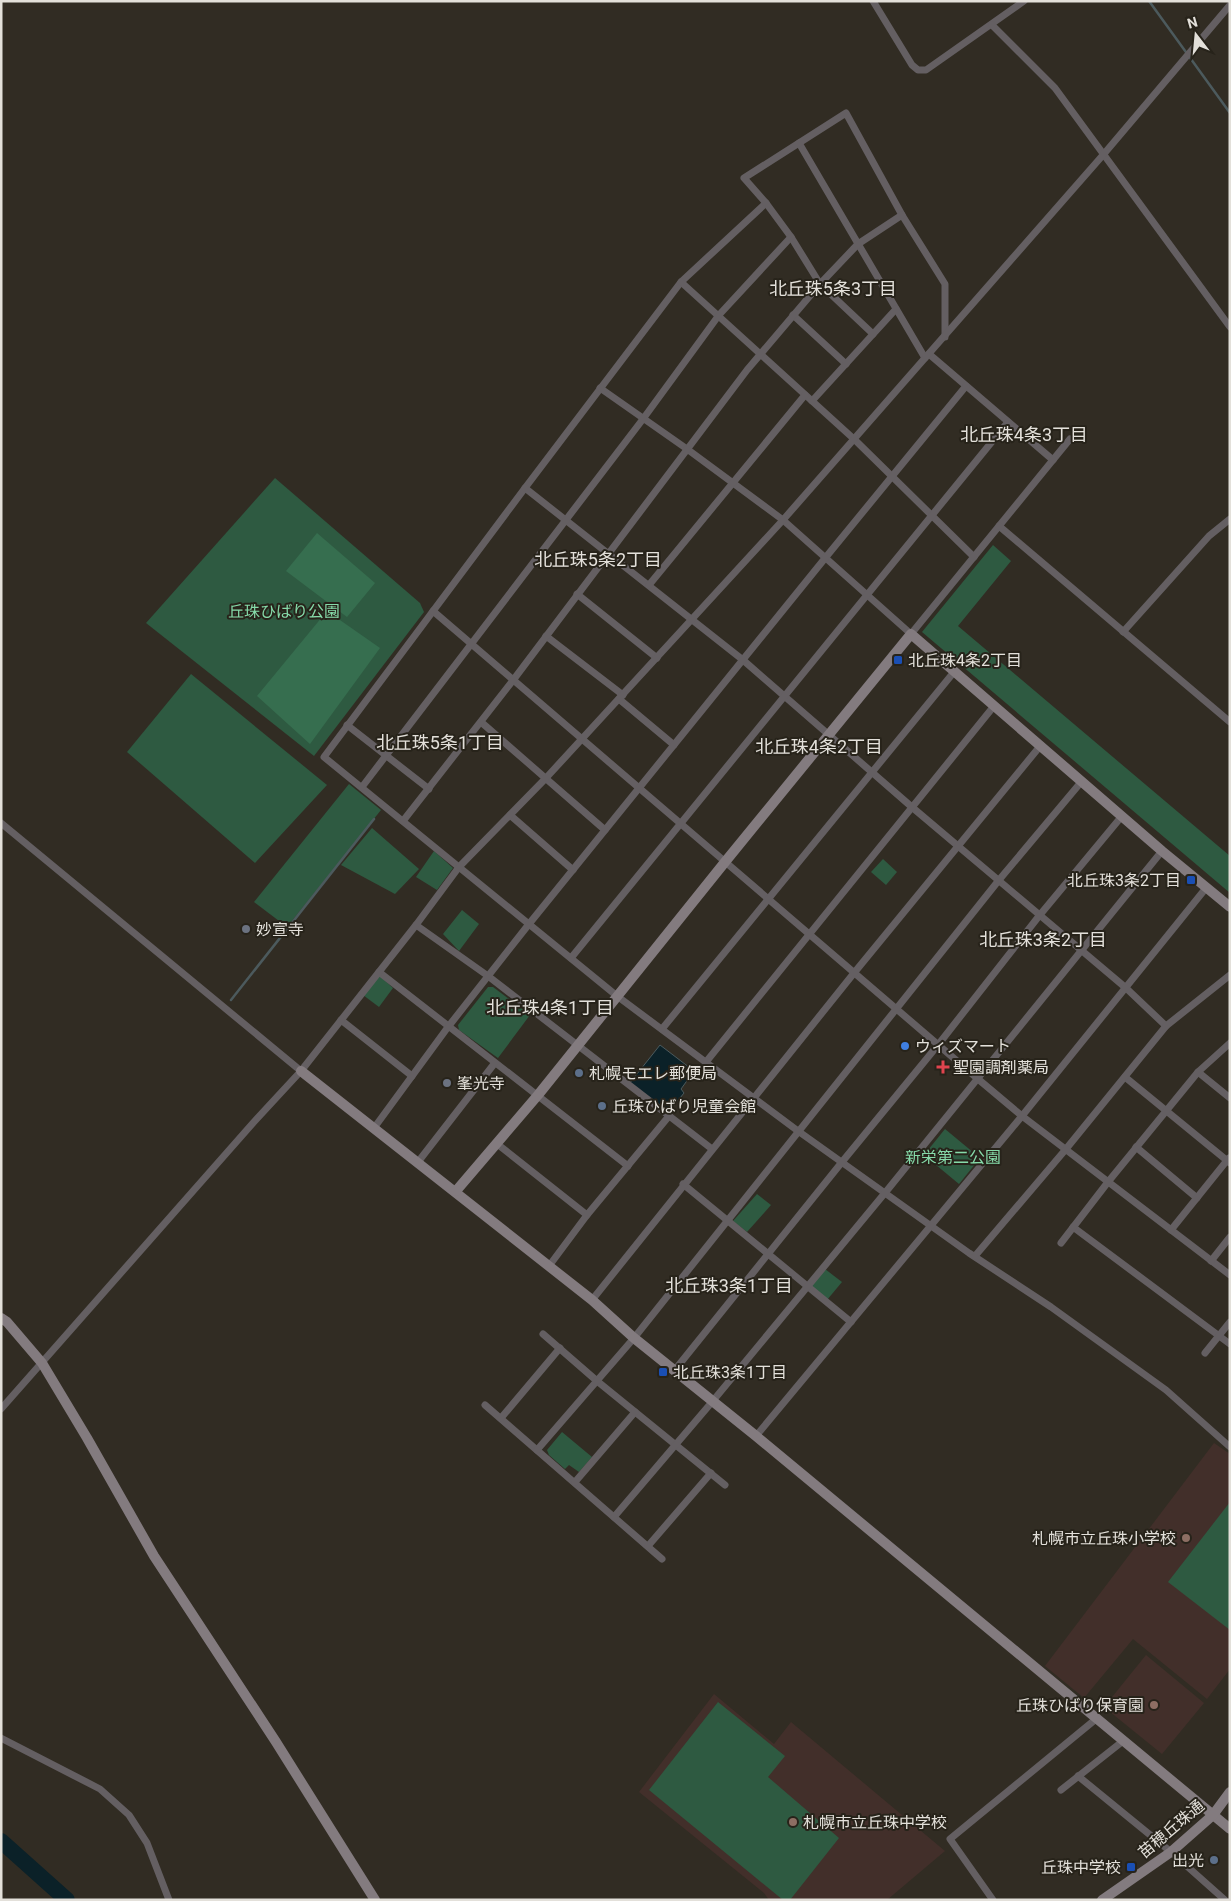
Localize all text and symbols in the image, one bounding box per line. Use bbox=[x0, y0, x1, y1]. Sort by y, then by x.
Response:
north arrow bbox=[1171, 10, 1221, 60]
text: N bbox=[1185, 13, 1199, 32]
district label: 北丘珠5条3丁目 bbox=[769, 278, 897, 299]
district label: 北丘珠4条3丁目 bbox=[960, 424, 1088, 445]
district label: 北丘珠5条2丁目 bbox=[534, 549, 662, 570]
park label: 丘珠ひばり公園 bbox=[228, 602, 340, 621]
place label: 北丘珠4条2丁目 bbox=[908, 651, 1022, 670]
marker: 北丘珠4条2丁目 bbox=[892, 654, 904, 666]
district label: 北丘珠5条1丁目 bbox=[376, 732, 504, 753]
district label: 北丘珠4条2丁目 bbox=[755, 736, 883, 757]
place label: 北丘珠3条2丁目 bbox=[1067, 871, 1181, 890]
marker: 北丘珠3条2丁目 bbox=[1185, 874, 1197, 886]
place label: 妙宣寺 bbox=[256, 920, 304, 939]
marker: 妙宣寺 bbox=[240, 923, 252, 935]
district label: 北丘珠3条2丁目 bbox=[979, 929, 1107, 950]
district label: 北丘珠4条1丁目 bbox=[486, 997, 614, 1018]
place label: ウィズマート bbox=[915, 1037, 1011, 1056]
marker: ウィズマート bbox=[899, 1040, 911, 1052]
place label: 聖園調剤薬局 bbox=[953, 1058, 1049, 1077]
marker: 聖園調剤薬局 bbox=[937, 1061, 949, 1073]
place label: 札幌モエレ郵便局 bbox=[589, 1064, 717, 1083]
marker: 札幌モエレ郵便局 bbox=[573, 1067, 585, 1079]
place label: 峯光寺 bbox=[457, 1074, 505, 1093]
marker: 峯光寺 bbox=[441, 1077, 453, 1089]
place label: 丘珠ひばり児童会館 bbox=[612, 1097, 756, 1116]
marker: 丘珠ひばり児童会館 bbox=[596, 1100, 608, 1112]
park label: 新栄第二公園 bbox=[905, 1148, 1001, 1167]
district label: 北丘珠3条1丁目 bbox=[665, 1275, 793, 1296]
place label: 北丘珠3条1丁目 bbox=[673, 1363, 787, 1382]
marker: 北丘珠3条1丁目 bbox=[657, 1366, 669, 1378]
place label: 札幌市立丘珠小学校 bbox=[1032, 1529, 1176, 1548]
marker: 札幌市立丘珠小学校 bbox=[1180, 1532, 1192, 1544]
place label: 丘珠ひばり保育園 bbox=[1016, 1696, 1144, 1715]
marker: 丘珠ひばり保育園 bbox=[1148, 1699, 1160, 1711]
street label: 苗穂丘珠通 bbox=[1134, 1796, 1208, 1862]
place label: 札幌市立丘珠中学校 bbox=[803, 1813, 947, 1832]
marker: 札幌市立丘珠中学校 bbox=[787, 1816, 799, 1828]
place label: 出光 bbox=[1172, 1851, 1204, 1870]
marker: 出光 bbox=[1208, 1854, 1220, 1866]
place label: 丘珠中学校 bbox=[1041, 1858, 1121, 1877]
marker: 丘珠中学校 bbox=[1125, 1861, 1137, 1873]

